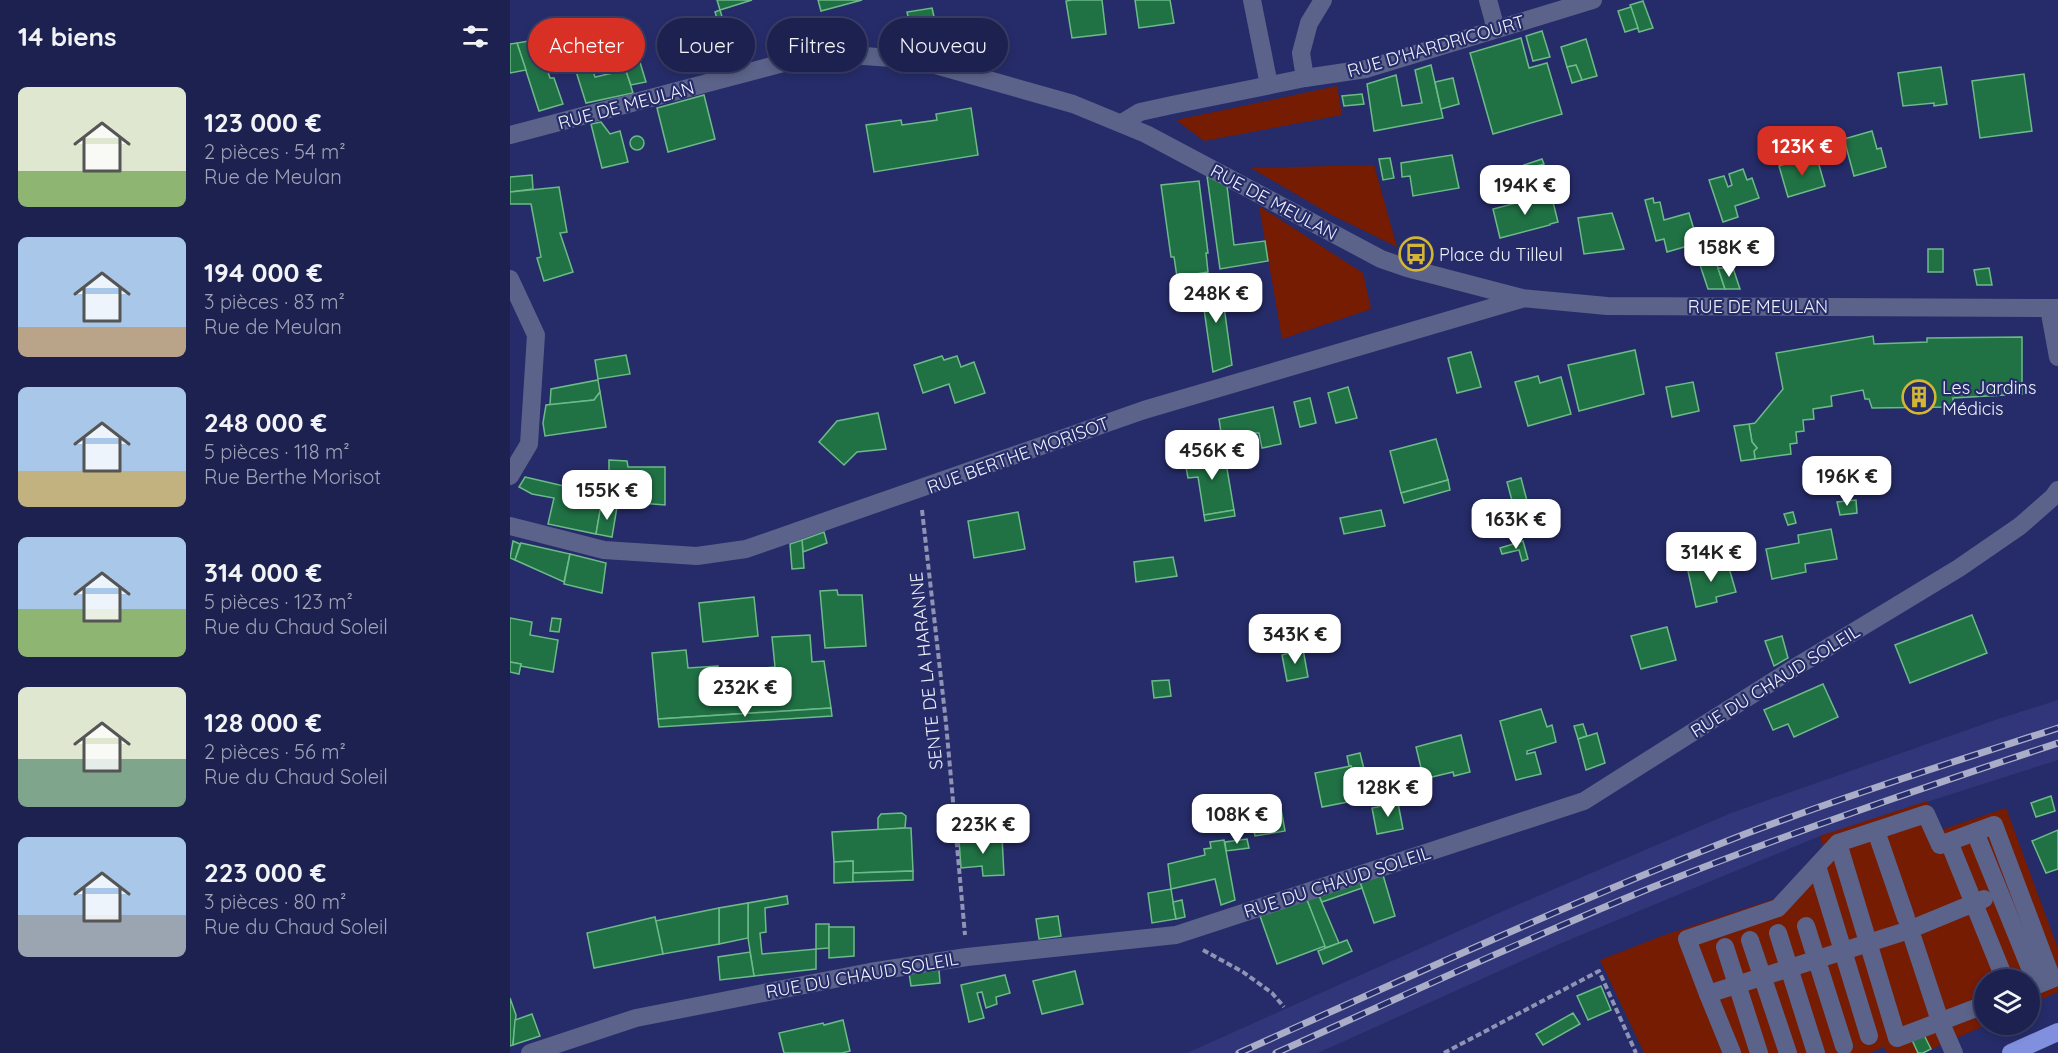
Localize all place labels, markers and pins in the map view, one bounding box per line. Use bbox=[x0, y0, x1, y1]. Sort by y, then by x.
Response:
pin: 123K € bbox=[1753, 126, 1851, 177]
pin: 194K € bbox=[1476, 165, 1574, 216]
pin: 158K € bbox=[1680, 227, 1778, 278]
bus stop icon: Place du Tilleul bbox=[1398, 236, 1434, 272]
place label: Place du Tilleul bbox=[1439, 243, 1563, 266]
pin: 248K € bbox=[1167, 273, 1265, 324]
place label: Les Jardins Médicis bbox=[1942, 376, 2036, 420]
building icon: Les Jardins Médicis bbox=[1901, 379, 1937, 415]
pin: 456K € bbox=[1163, 430, 1261, 481]
pin: 196K € bbox=[1798, 456, 1896, 507]
pin: 155K € bbox=[558, 470, 656, 521]
pin: 163K € bbox=[1467, 499, 1565, 550]
pin: 314K € bbox=[1662, 532, 1760, 583]
pin: 343K € bbox=[1246, 614, 1344, 665]
pin: 232K € bbox=[696, 667, 794, 718]
pin: 128K € bbox=[1339, 767, 1437, 818]
pin: 108K € bbox=[1188, 794, 1286, 845]
pin: 223K € bbox=[934, 804, 1032, 855]

